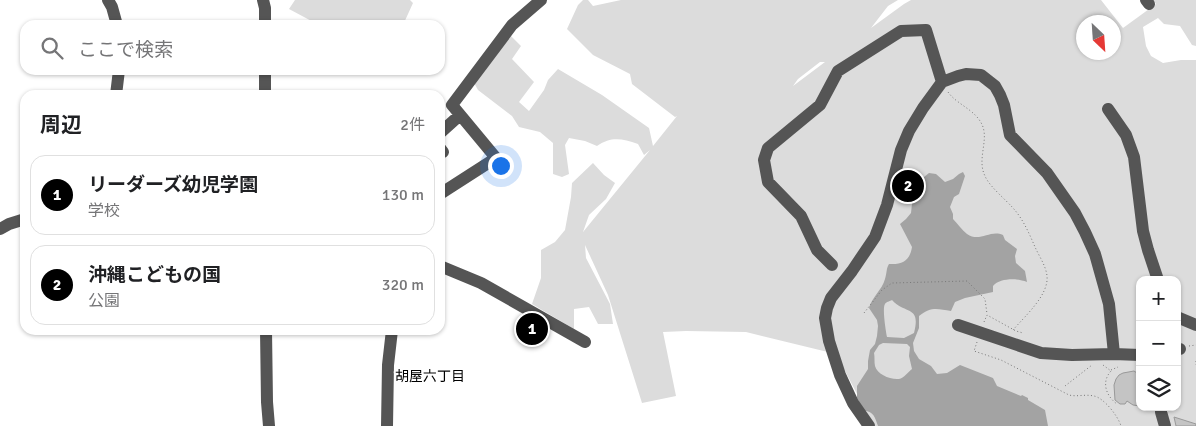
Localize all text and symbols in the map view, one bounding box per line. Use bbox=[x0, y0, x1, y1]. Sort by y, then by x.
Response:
north arrow bbox=[1076, 15, 1121, 60]
search box bbox=[20, 20, 445, 75]
icon: search bbox=[38, 34, 66, 62]
text: ここで検索 bbox=[78, 38, 173, 62]
text: 周辺 bbox=[40, 112, 82, 138]
text: 2件 bbox=[400, 115, 425, 135]
your location bbox=[488, 153, 514, 179]
pin: 2 bbox=[892, 167, 924, 205]
text: リーダーズ幼児学園 bbox=[88, 173, 258, 197]
text: 1 bbox=[53, 185, 61, 205]
text: 130 m bbox=[382, 185, 424, 205]
text: 学校 bbox=[88, 201, 120, 221]
text: 沖縄こどもの国 bbox=[88, 263, 221, 287]
text: 2 bbox=[53, 275, 61, 295]
text: 320 m bbox=[382, 275, 424, 295]
map controls bbox=[1136, 276, 1181, 411]
button: + bbox=[1136, 276, 1181, 321]
text: 公園 bbox=[88, 291, 120, 311]
pin: 1 bbox=[516, 310, 548, 348]
button: − bbox=[1136, 321, 1181, 366]
button: layers bbox=[1136, 366, 1181, 411]
district label: 胡屋六丁目 bbox=[395, 368, 465, 385]

